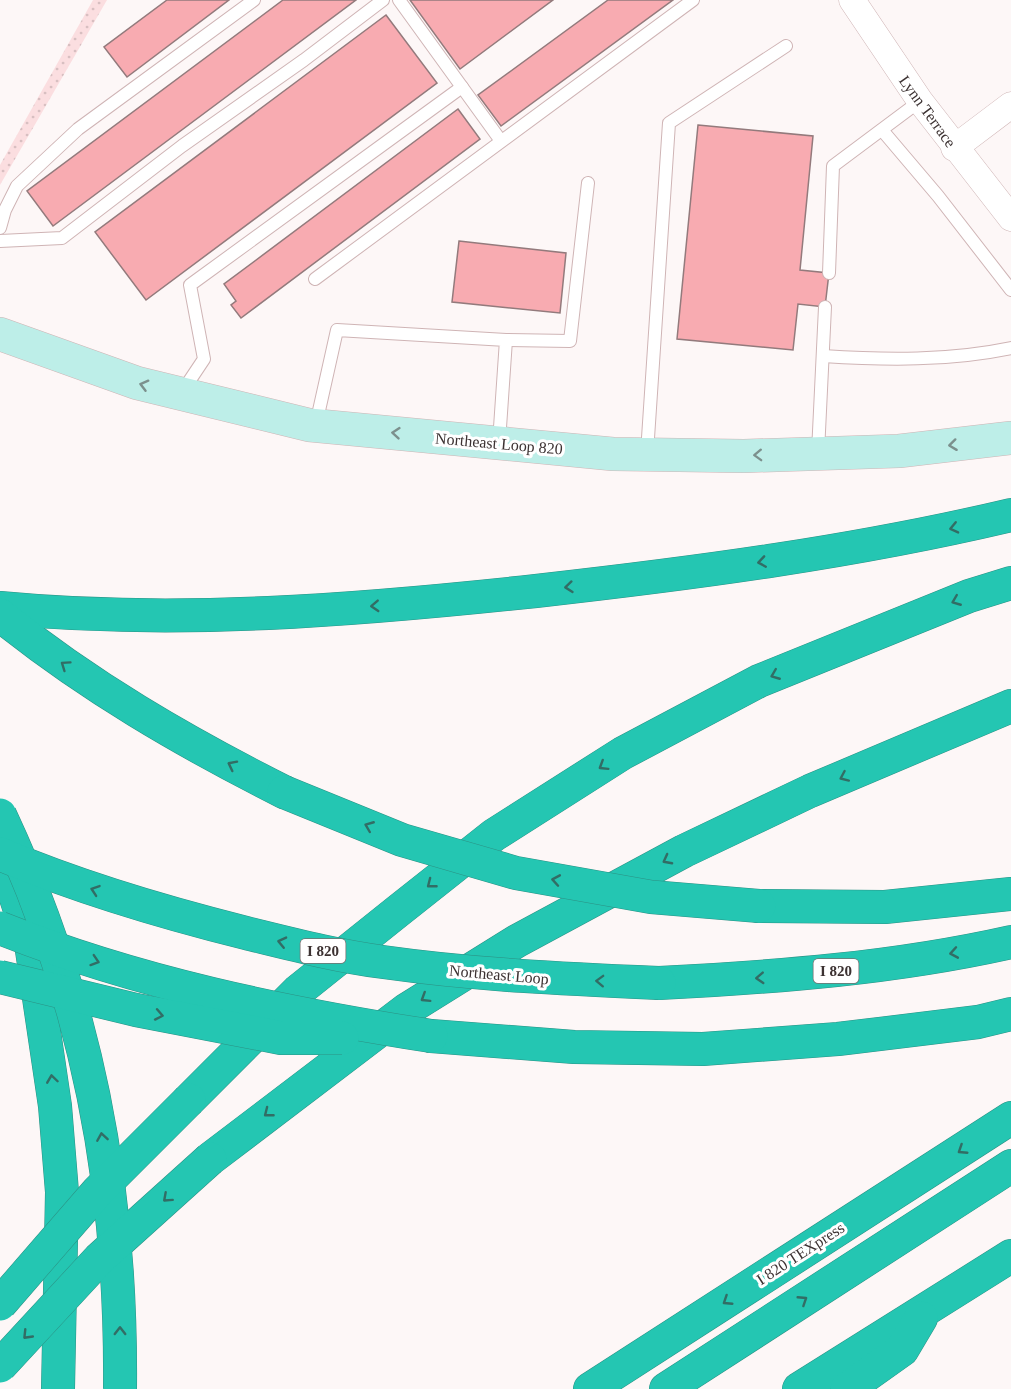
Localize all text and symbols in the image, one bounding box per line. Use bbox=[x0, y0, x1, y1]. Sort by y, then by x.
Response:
street label: Lynn Terrace bbox=[895, 72, 959, 151]
one-way arrow bbox=[139, 379, 149, 392]
one-way arrow bbox=[392, 427, 401, 440]
street label: Northeast Loop 820 bbox=[434, 429, 563, 459]
one-way arrow bbox=[948, 438, 957, 451]
one-way arrow bbox=[754, 449, 763, 462]
one-way arrow bbox=[949, 521, 959, 534]
one-way arrow bbox=[757, 555, 767, 568]
one-way arrow bbox=[564, 581, 573, 593]
one-way arrow bbox=[951, 594, 962, 606]
one-way arrow bbox=[370, 600, 379, 613]
one-way arrow bbox=[61, 661, 72, 672]
one-way arrow bbox=[770, 667, 781, 680]
one-way arrow bbox=[599, 758, 609, 770]
one-way arrow bbox=[227, 761, 238, 773]
one-way arrow bbox=[839, 769, 850, 781]
one-way arrow bbox=[364, 821, 375, 833]
one-way arrow bbox=[663, 853, 674, 864]
one-way arrow bbox=[551, 874, 561, 887]
one-way arrow bbox=[427, 877, 438, 888]
one-way arrow bbox=[90, 885, 101, 897]
one-way arrow bbox=[278, 936, 288, 949]
road number: I 820 bbox=[300, 939, 346, 963]
one-way arrow bbox=[949, 946, 959, 959]
one-way arrow bbox=[89, 954, 100, 966]
road number: I 820 bbox=[814, 959, 858, 983]
street label: Northeast Loop bbox=[448, 962, 549, 988]
one-way arrow bbox=[756, 971, 765, 984]
one-way arrow bbox=[596, 974, 605, 987]
one-way arrow bbox=[421, 990, 431, 1002]
one-way arrow bbox=[154, 1008, 164, 1021]
one-way arrow bbox=[46, 1075, 58, 1084]
one-way arrow bbox=[264, 1106, 275, 1117]
one-way arrow bbox=[96, 1132, 109, 1142]
one-way arrow bbox=[958, 1142, 968, 1154]
one-way arrow bbox=[163, 1191, 173, 1202]
street label: I 820 TEXpress bbox=[753, 1219, 848, 1289]
one-way arrow bbox=[723, 1293, 733, 1305]
one-way arrow bbox=[797, 1296, 807, 1308]
one-way arrow bbox=[114, 1326, 126, 1335]
one-way arrow bbox=[24, 1327, 35, 1338]

